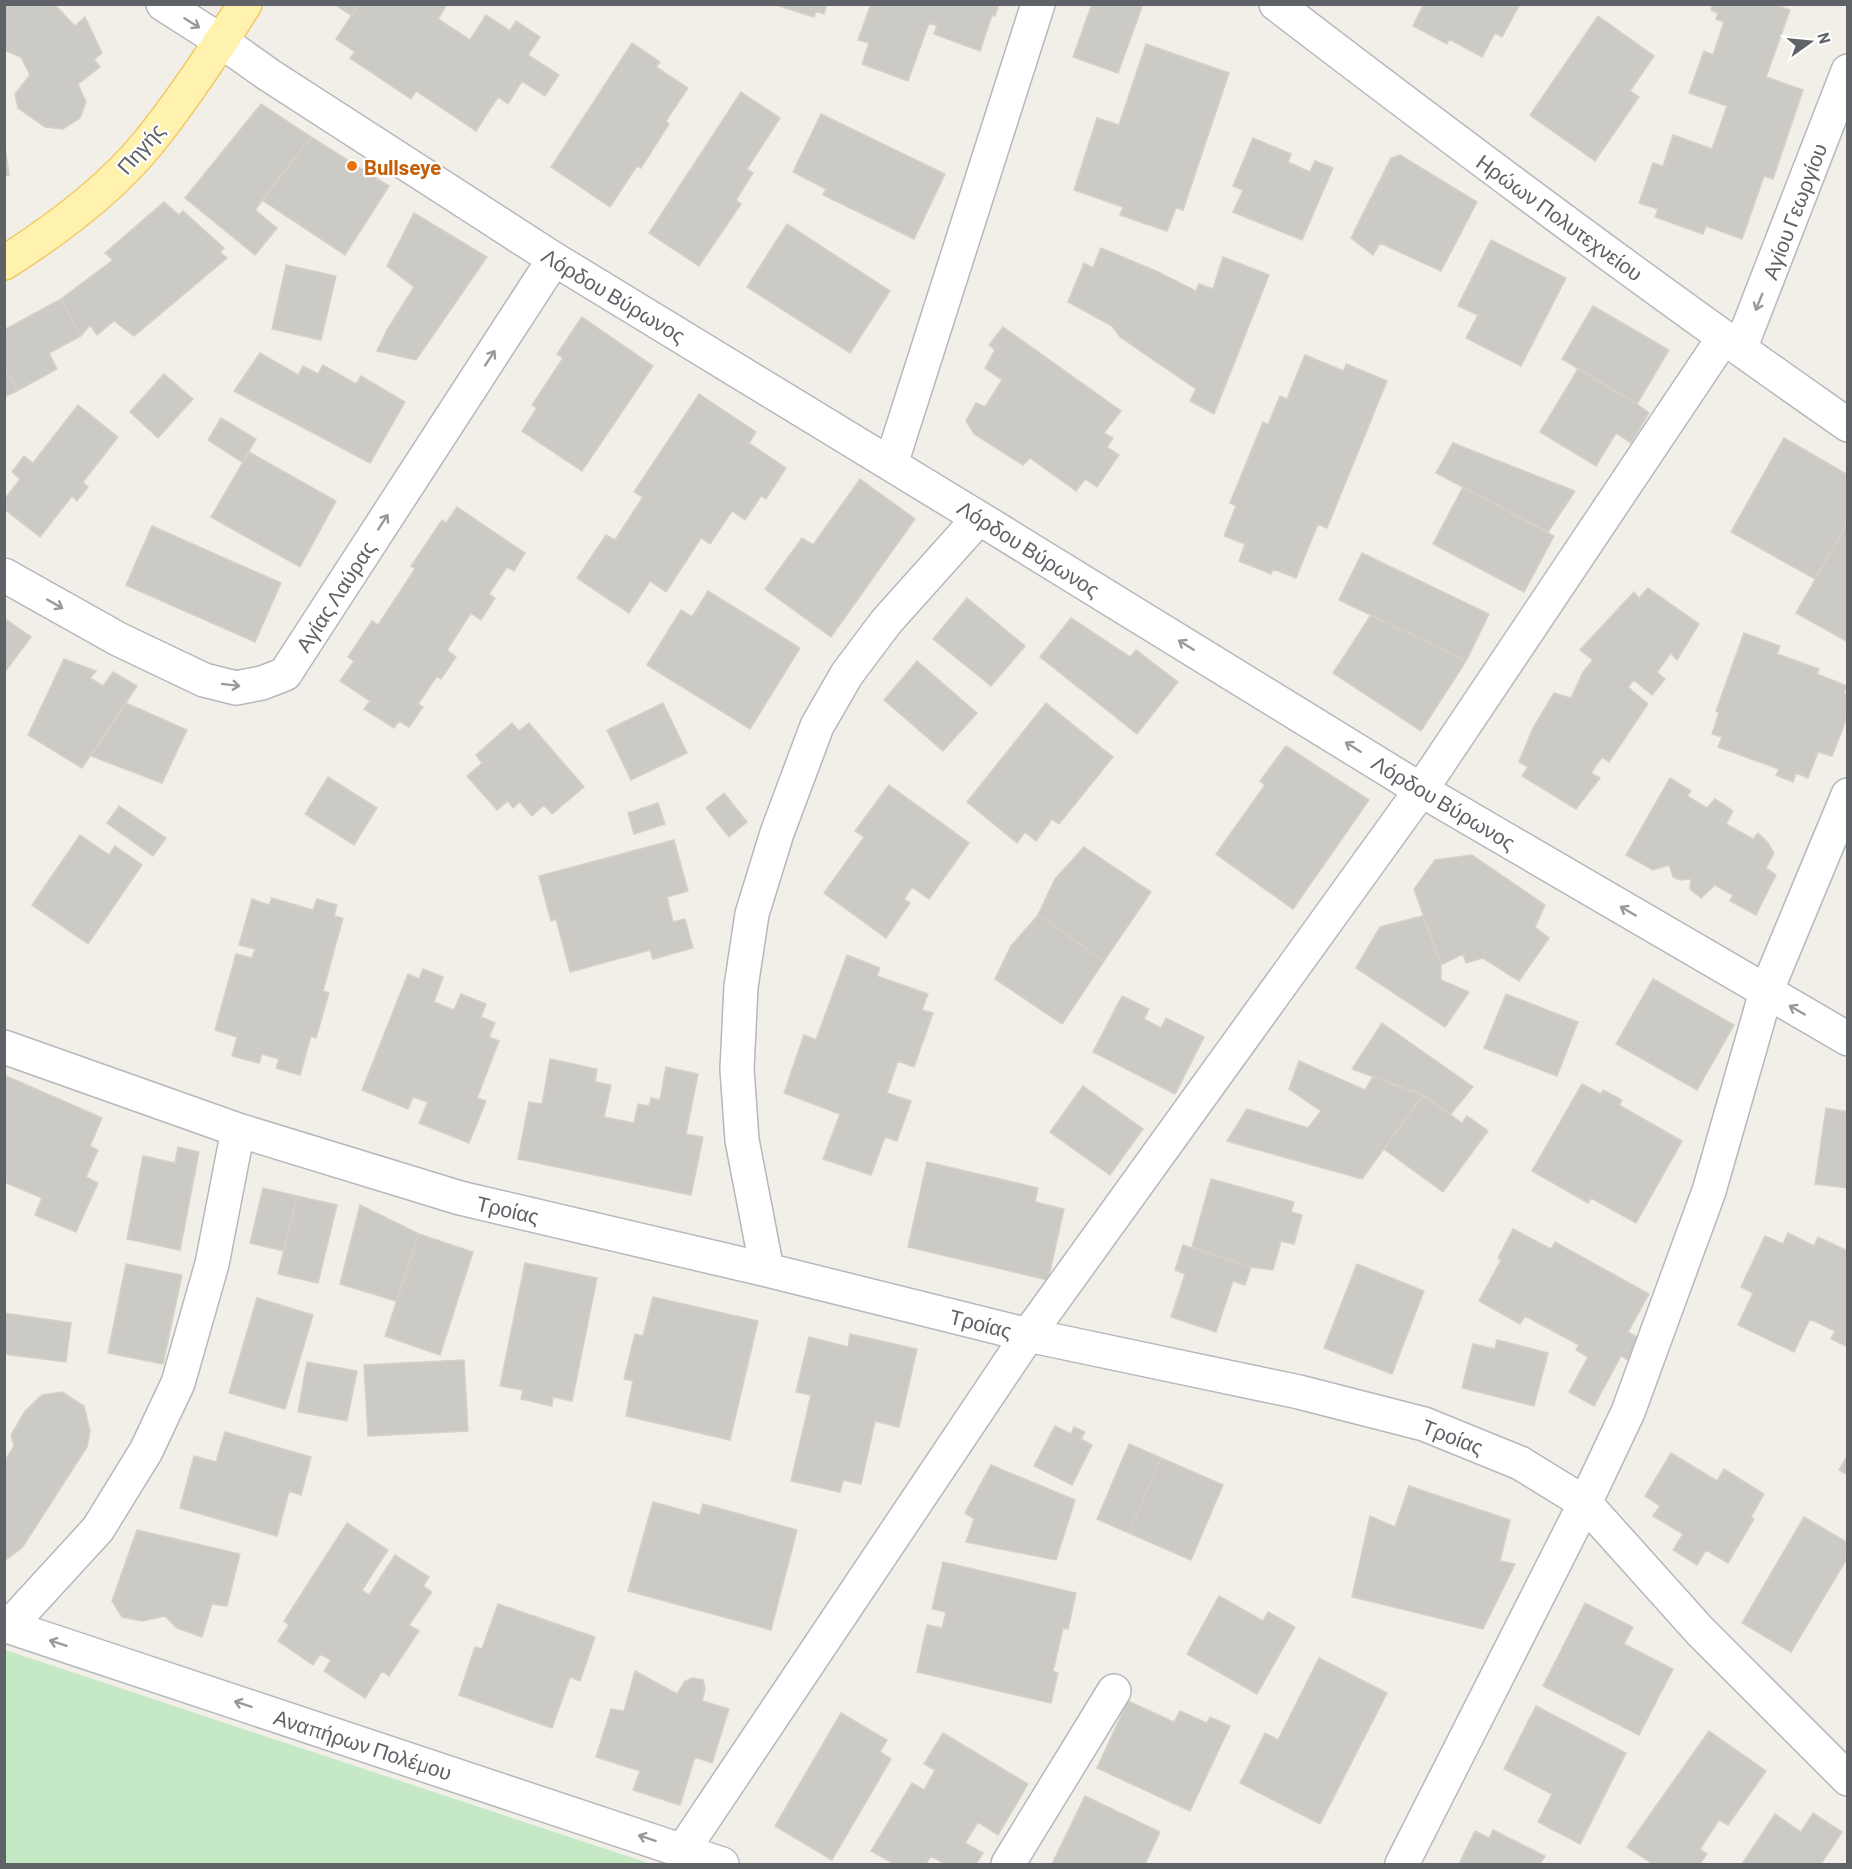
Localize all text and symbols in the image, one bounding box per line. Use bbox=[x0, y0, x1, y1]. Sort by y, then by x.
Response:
north arrow bbox=[1780, 12, 1840, 72]
one-way arrow bbox=[183, 17, 200, 29]
text: N bbox=[1814, 30, 1836, 46]
street label: Πηγής bbox=[111, 117, 169, 179]
street label: Αγίου Γεωργίου bbox=[1757, 139, 1831, 283]
street label: Ηρώων Πολυτεχνείου bbox=[1472, 148, 1648, 286]
place label: Bullseye bbox=[364, 154, 441, 179]
marker: Bullseye bbox=[345, 159, 359, 173]
street label: Λόρδου Βύρωνος bbox=[538, 242, 690, 348]
one-way arrow bbox=[1752, 293, 1763, 311]
one-way arrow bbox=[483, 350, 496, 367]
street label: Λόρδου Βύρωνος bbox=[953, 494, 1105, 602]
one-way arrow bbox=[378, 514, 390, 531]
street label: Αγίας Λαύρας bbox=[290, 536, 380, 656]
one-way arrow bbox=[46, 599, 64, 610]
one-way arrow bbox=[1178, 639, 1195, 652]
one-way arrow bbox=[221, 680, 240, 691]
one-way arrow bbox=[1344, 741, 1361, 754]
street label: Λόρδου Βύρωνος bbox=[1368, 749, 1520, 855]
one-way arrow bbox=[1620, 905, 1637, 917]
one-way arrow bbox=[1789, 1004, 1806, 1016]
street label: Τροίας bbox=[474, 1190, 542, 1228]
street label: Τροίας bbox=[947, 1303, 1015, 1343]
street label: Τροίας bbox=[1419, 1413, 1487, 1459]
one-way arrow bbox=[49, 1636, 68, 1647]
one-way arrow bbox=[234, 1698, 253, 1709]
street label: Αναπήρων Πολέμου bbox=[271, 1703, 455, 1785]
one-way arrow bbox=[638, 1832, 657, 1843]

